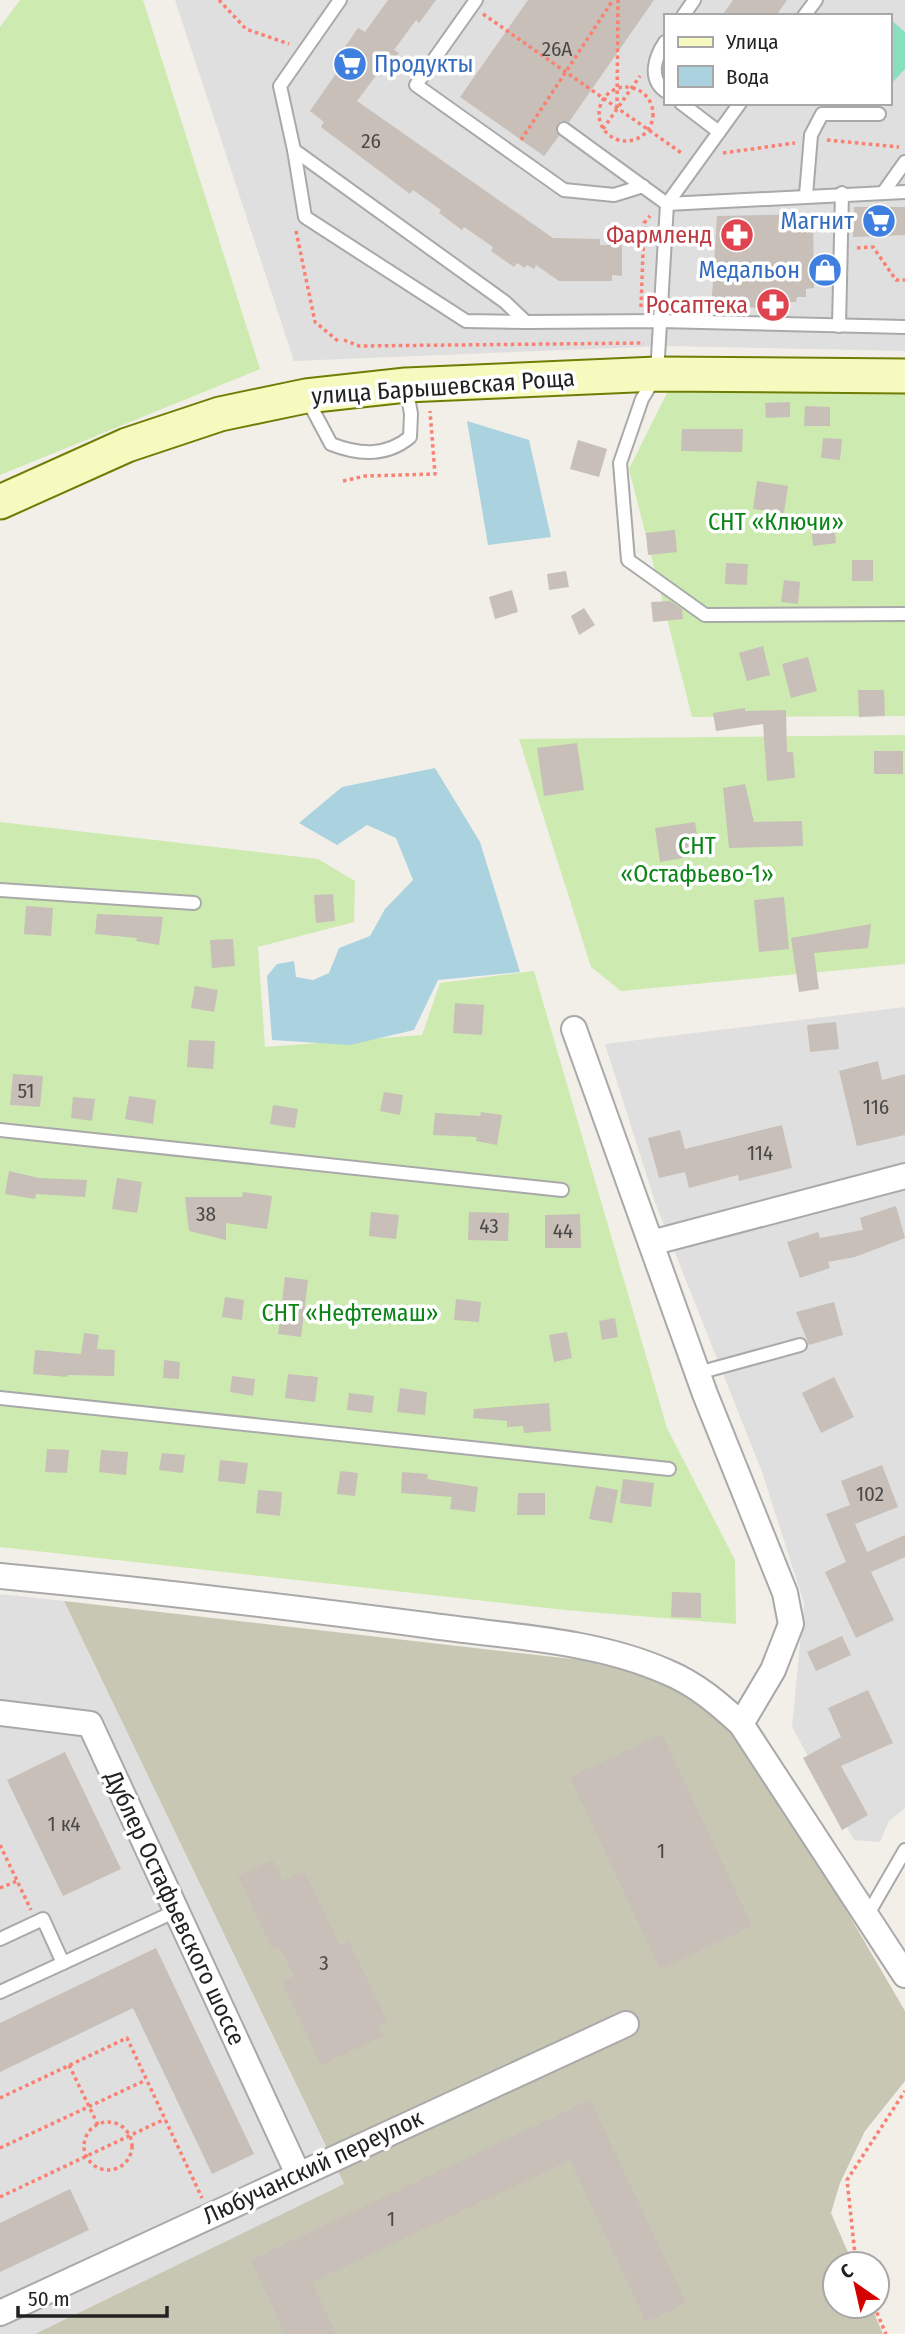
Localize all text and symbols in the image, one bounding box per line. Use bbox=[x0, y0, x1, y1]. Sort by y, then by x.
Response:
legend bbox=[664, 14, 891, 105]
text: Улица bbox=[725, 29, 779, 55]
house number: 26А bbox=[542, 36, 572, 62]
supermarket icon: Продукты bbox=[331, 45, 369, 83]
place label: Продукты bbox=[374, 50, 473, 78]
text: Вода bbox=[726, 64, 769, 90]
house number: 26 bbox=[361, 128, 381, 154]
supermarket icon: Магнит bbox=[860, 202, 898, 240]
place label: Магнит bbox=[780, 207, 854, 235]
pharmacy icon: Фармленд bbox=[718, 216, 756, 254]
place label: Фармленд bbox=[606, 221, 712, 249]
shop icon: Медальон bbox=[806, 251, 844, 289]
place label: Медальон bbox=[699, 256, 800, 284]
pharmacy icon: Росаптека bbox=[754, 286, 792, 324]
place label: Росаптека bbox=[645, 291, 748, 319]
street label: улица Барышевская Роща bbox=[310, 364, 576, 410]
park label: СНТ «Ключи» bbox=[708, 508, 844, 536]
park label: СНТ «Остафьево-1» bbox=[620, 832, 774, 888]
house number: 51 bbox=[18, 1078, 34, 1104]
house number: 116 bbox=[863, 1094, 889, 1120]
house number: 114 bbox=[747, 1140, 773, 1166]
house number: 38 bbox=[196, 1201, 216, 1227]
house number: 43 bbox=[479, 1213, 499, 1239]
house number: 44 bbox=[553, 1218, 573, 1244]
park label: СНТ «Нефтемаш» bbox=[261, 1299, 439, 1327]
house number: 102 bbox=[856, 1481, 884, 1507]
street label: Дублер Остафьевского шоссе bbox=[99, 1765, 251, 2050]
house number: 1 к4 bbox=[48, 1811, 80, 1837]
house number: 1 bbox=[657, 1838, 665, 1864]
house number: 3 bbox=[319, 1950, 329, 1976]
street label: Любучанский переулок bbox=[199, 2103, 428, 2230]
house number: 1 bbox=[387, 2206, 395, 2232]
north arrow bbox=[821, 2250, 891, 2320]
text: С bbox=[836, 2259, 857, 2284]
scale bar bbox=[18, 2274, 166, 2318]
text: 50 m bbox=[28, 2286, 70, 2312]

